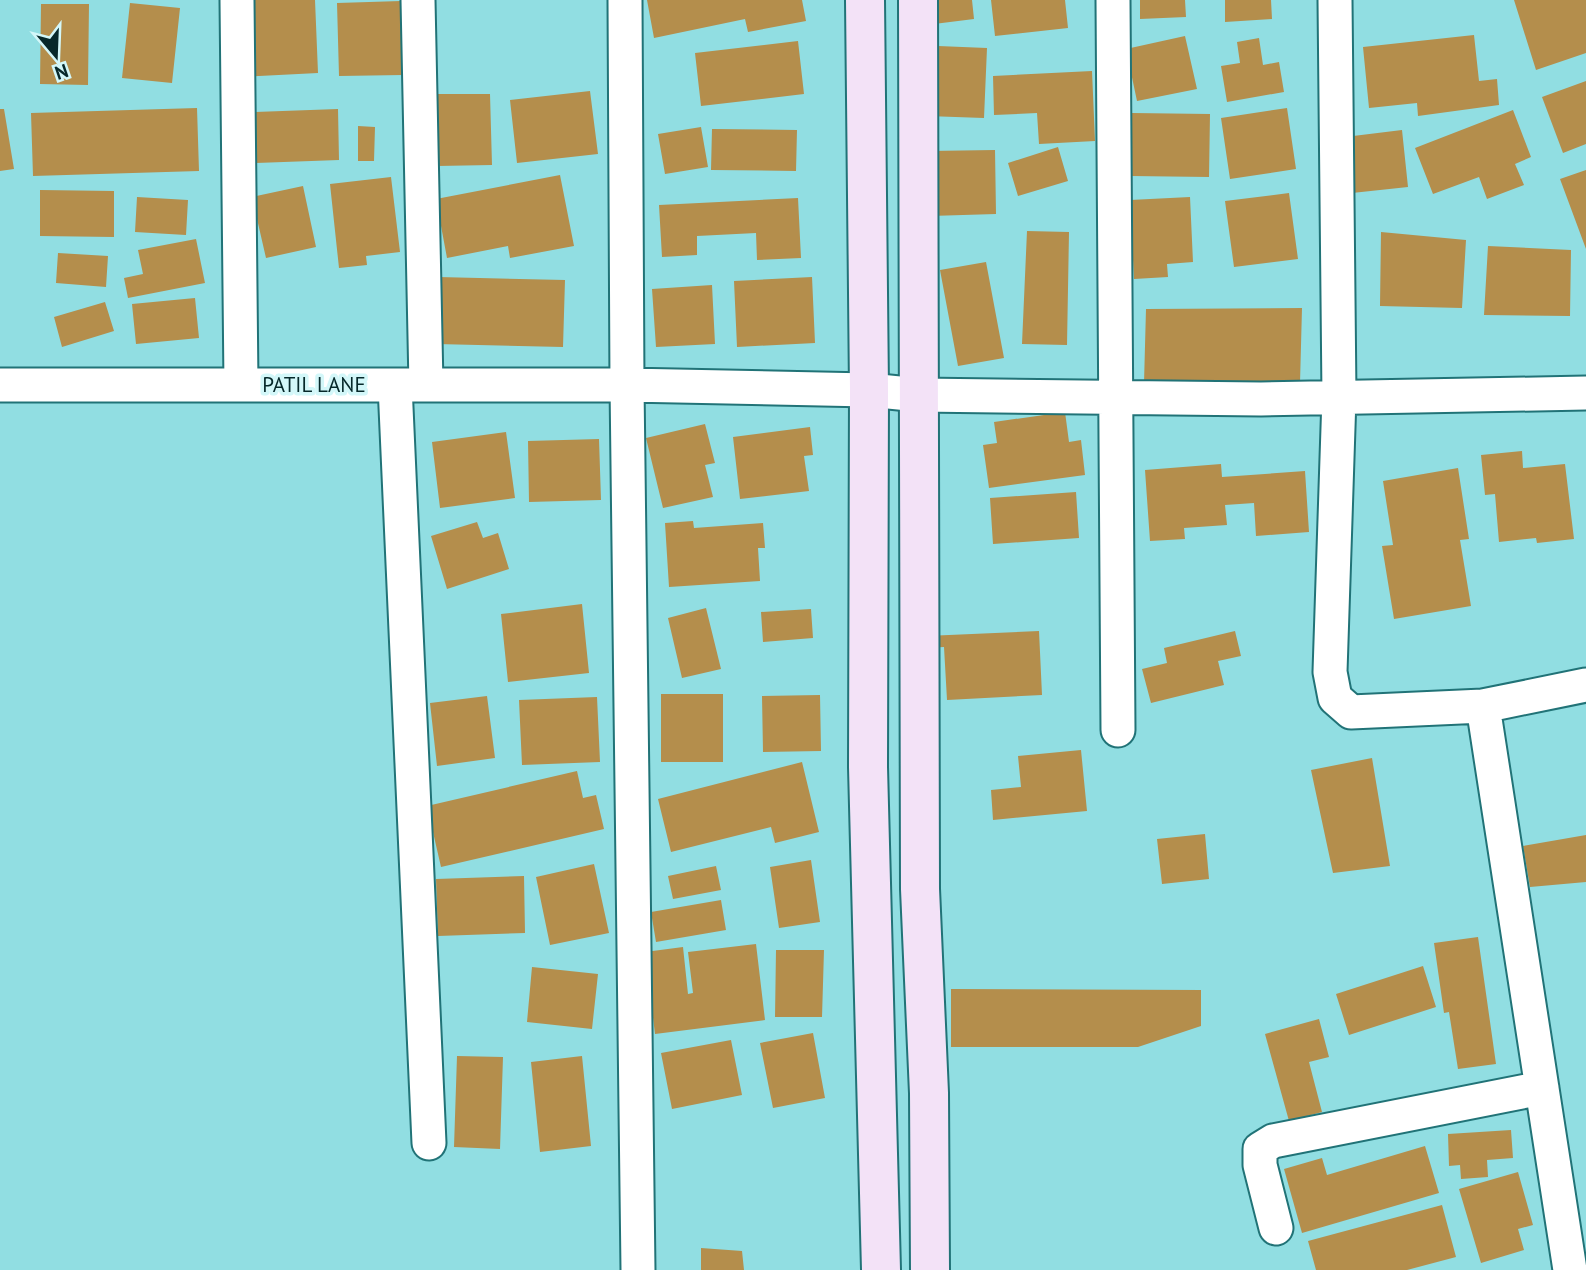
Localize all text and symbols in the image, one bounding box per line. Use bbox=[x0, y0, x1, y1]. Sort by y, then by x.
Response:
north arrow bbox=[21, 21, 91, 91]
text: N bbox=[52, 59, 71, 85]
street label: PATIL LANE bbox=[262, 371, 366, 398]

